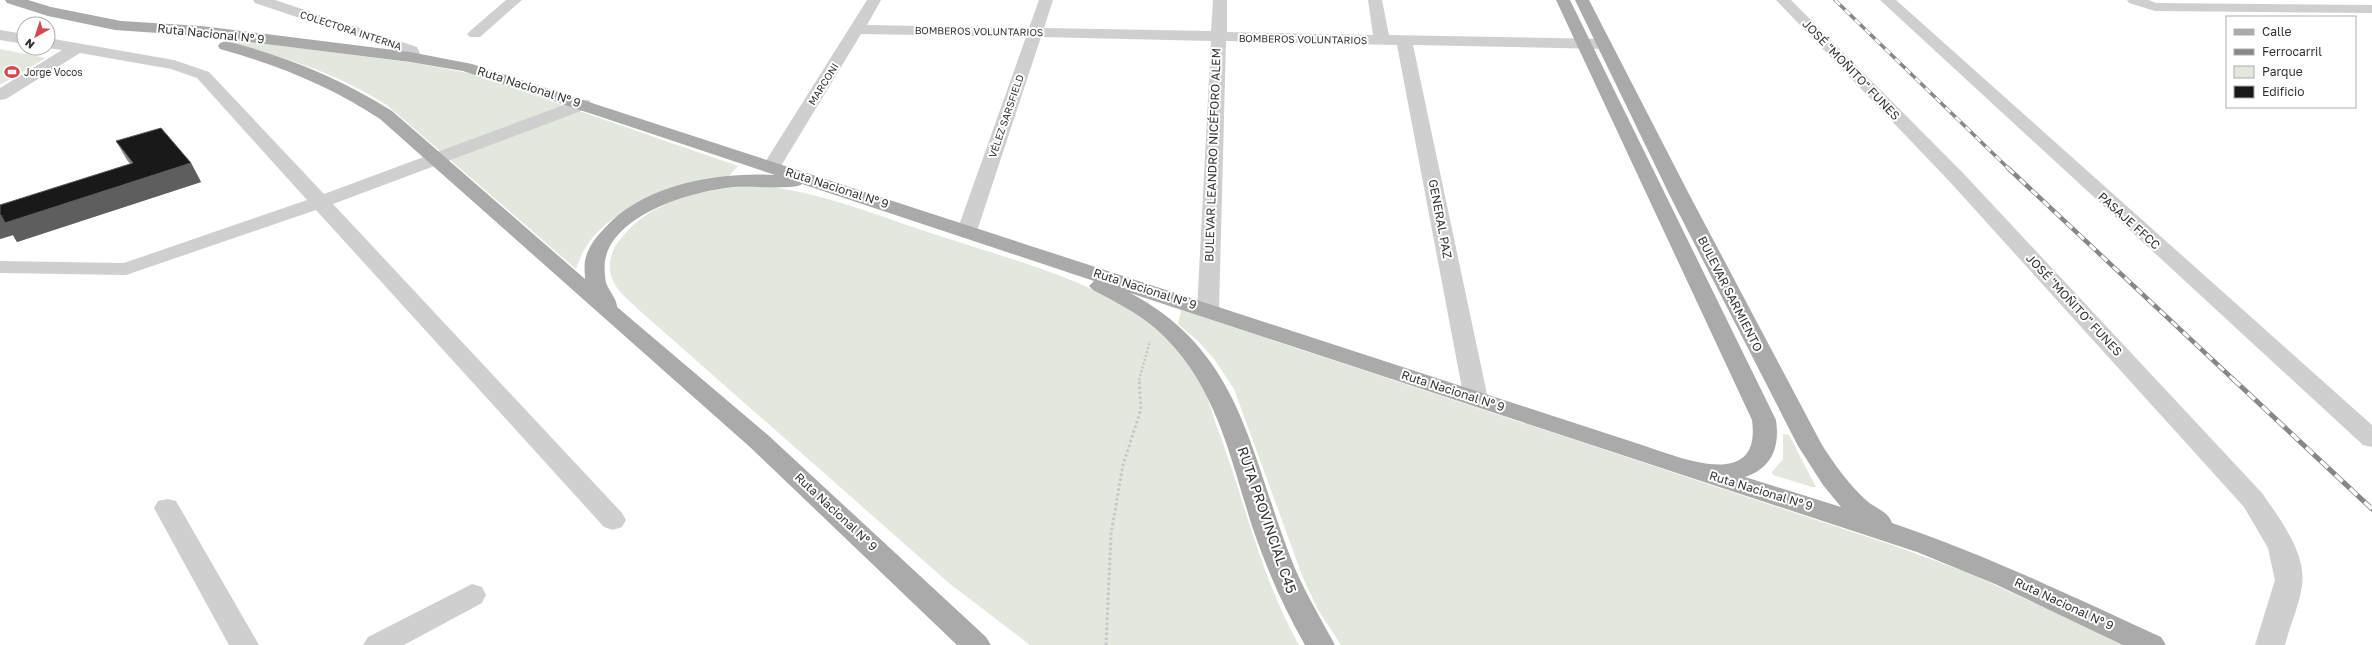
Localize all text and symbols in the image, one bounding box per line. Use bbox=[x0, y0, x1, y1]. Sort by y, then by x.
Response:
street label: COLECTORA INTERNA bbox=[299, 8, 404, 52]
north arrow bbox=[16, 16, 56, 56]
street label: JOSÉ "MOÑITO" FUNES bbox=[1799, 16, 1904, 123]
legend bbox=[2226, 16, 2356, 108]
street label: Ruta Nacional Nº 9 bbox=[157, 20, 265, 47]
street label: BOMBEROS VOLUNTARIOS bbox=[915, 24, 1043, 38]
text: Calle bbox=[2262, 24, 2292, 39]
street label: BOMBEROS VOLUNTARIOS bbox=[1239, 32, 1367, 46]
text: N bbox=[22, 36, 37, 52]
text: Ferrocarril bbox=[2262, 44, 2322, 59]
street label: BULEVAR LEANDRO NICÉFORO ALEM bbox=[1201, 48, 1224, 262]
street label: MARCONI bbox=[805, 61, 841, 107]
sports icon: Jorge Vocos bbox=[3, 63, 21, 81]
street label: Ruta Nacional Nº 9 bbox=[476, 63, 583, 110]
text: Parque bbox=[2262, 64, 2303, 79]
place label: Jorge Vocos bbox=[24, 66, 83, 78]
street label: VÉLEZ SARSFIELD bbox=[986, 73, 1026, 159]
text: Edificio bbox=[2262, 84, 2304, 99]
street label: Ruta Nacional Nº 9 bbox=[784, 164, 891, 211]
street label: GENERAL PAZ bbox=[1425, 178, 1456, 260]
street label: PASAJE FFCC bbox=[2095, 189, 2163, 252]
street label: BULEVAR SARMIENTO bbox=[1695, 234, 1766, 354]
street label: JOSÉ "MOÑITO" FUNES bbox=[2023, 251, 2126, 359]
street label: Ruta Nacional Nº 9 bbox=[1092, 265, 1199, 312]
street label: Ruta Nacional Nº 9 bbox=[1400, 367, 1507, 414]
street label: RUTA PROVINCIAL C45 bbox=[1234, 444, 1301, 595]
street label: Ruta Nacional Nº 9 bbox=[1708, 468, 1815, 513]
street label: Ruta Nacional Nº 9 bbox=[792, 469, 881, 554]
street label: Ruta Nacional Nº 9 bbox=[2012, 574, 2116, 633]

